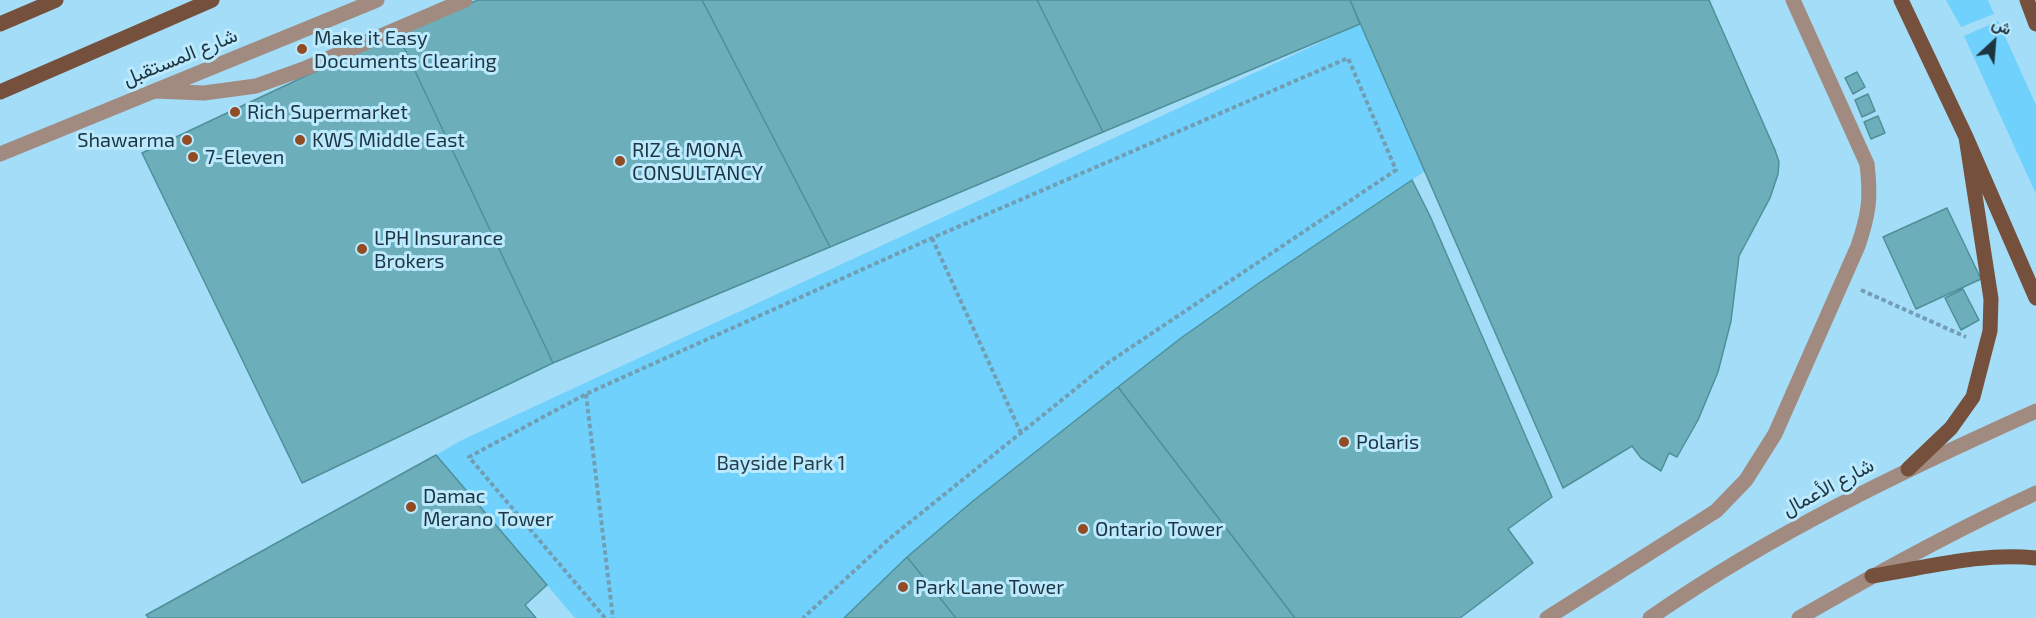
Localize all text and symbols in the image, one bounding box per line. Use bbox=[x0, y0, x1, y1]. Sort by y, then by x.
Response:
north arrow bbox=[1964, 12, 2024, 72]
text: ش bbox=[1989, 13, 2015, 38]
street label: شارع المستقبل bbox=[119, 23, 241, 91]
place label: Make it Easy Documents Clearing bbox=[314, 26, 497, 73]
marker: Make it Easy Documents Clearing bbox=[295, 42, 309, 56]
place label: Rich Supermarket bbox=[247, 100, 408, 124]
marker: Rich Supermarket bbox=[228, 105, 242, 119]
place label: Shawarma bbox=[77, 128, 175, 152]
place label: KWS Middle East bbox=[312, 128, 465, 152]
marker: Shawarma bbox=[180, 133, 194, 147]
marker: KWS Middle East bbox=[293, 133, 307, 147]
place label: RIZ & MONA CONSULTANCY bbox=[632, 138, 763, 185]
place label: 7-Eleven bbox=[205, 145, 284, 169]
marker: 7-Eleven bbox=[186, 150, 200, 164]
marker: RIZ & MONA CONSULTANCY bbox=[613, 154, 627, 168]
place label: LPH Insurance Brokers bbox=[374, 226, 503, 273]
marker: LPH Insurance Brokers bbox=[355, 242, 369, 256]
place label: Polaris bbox=[1356, 430, 1419, 454]
marker: Polaris bbox=[1337, 435, 1351, 449]
park label: Bayside Park 1 bbox=[716, 451, 846, 475]
street label: شارع الأعمال bbox=[1778, 453, 1878, 521]
place label: Damac Merano Tower bbox=[423, 484, 554, 531]
marker: Damac Merano Tower bbox=[404, 500, 418, 514]
place label: Ontario Tower bbox=[1095, 517, 1223, 541]
marker: Ontario Tower bbox=[1076, 522, 1090, 536]
place label: Park Lane Tower bbox=[915, 575, 1064, 599]
marker: Park Lane Tower bbox=[896, 580, 910, 594]

